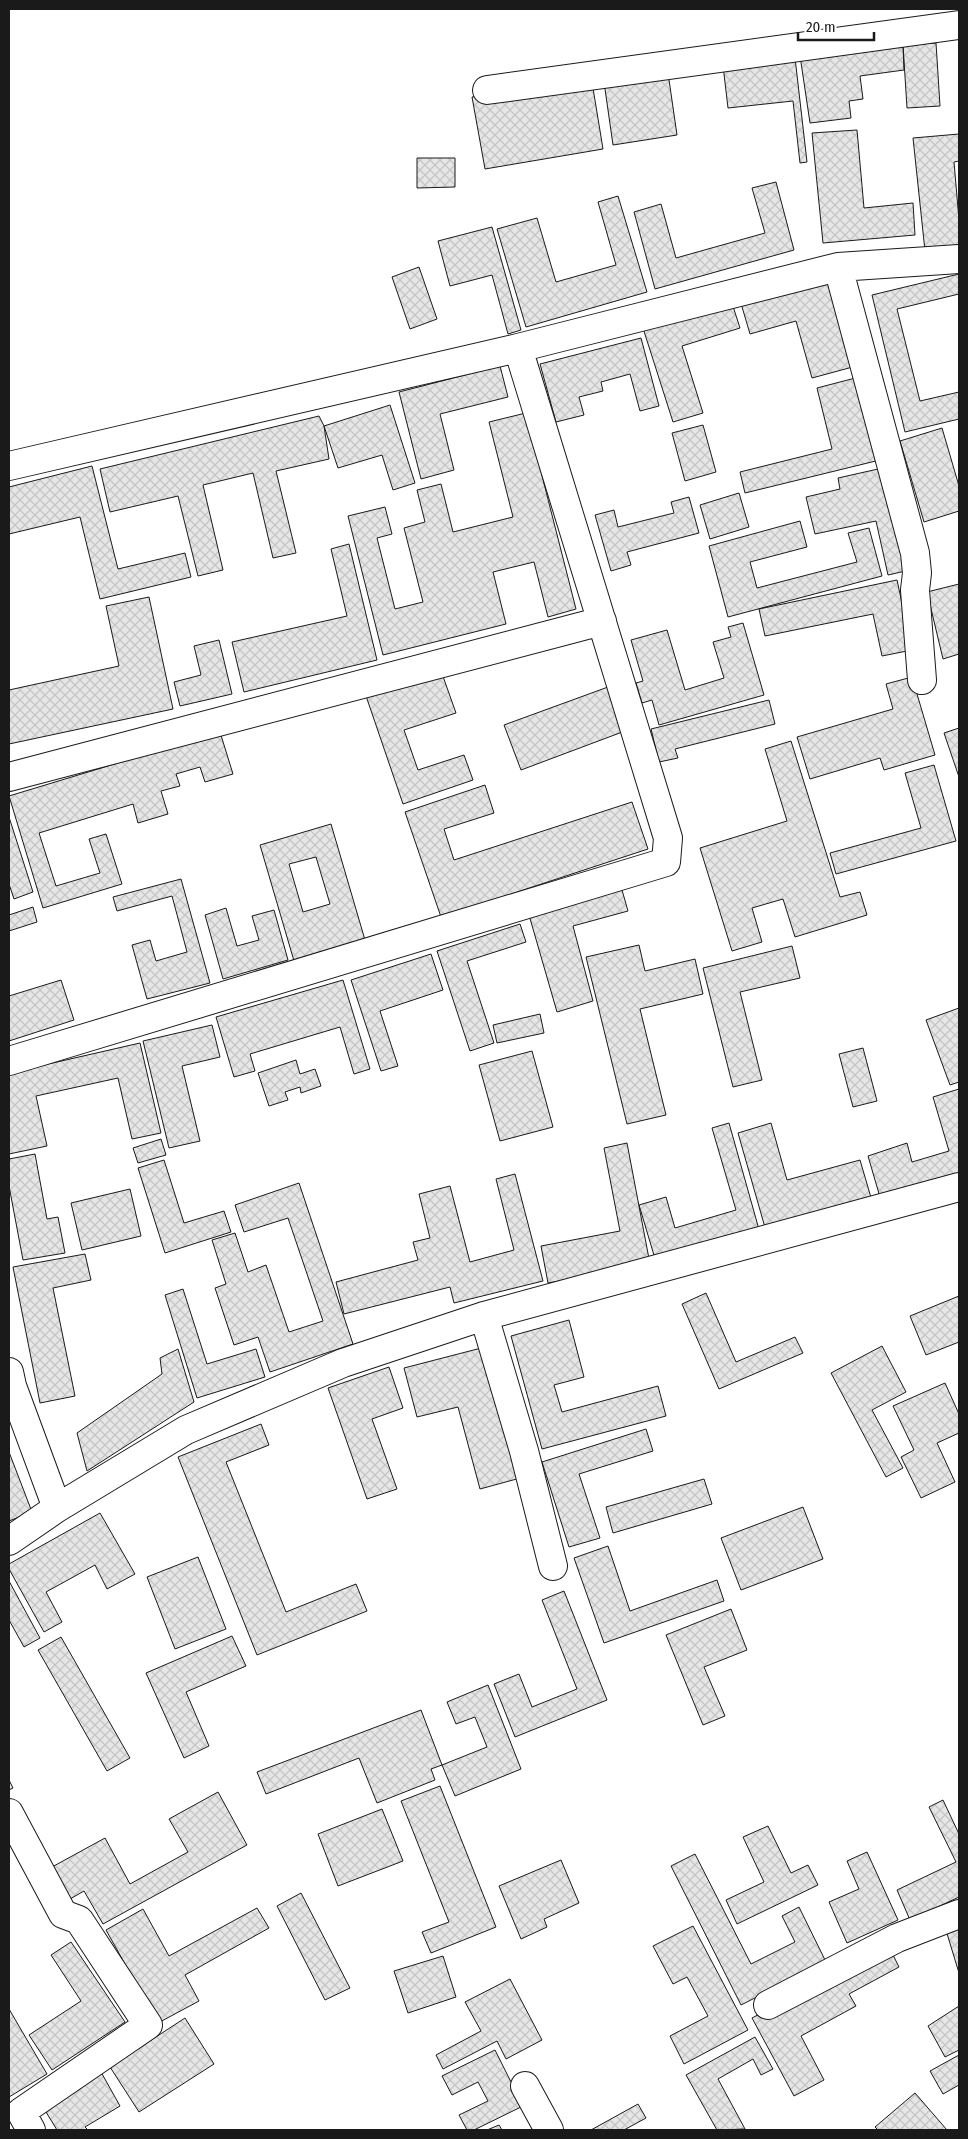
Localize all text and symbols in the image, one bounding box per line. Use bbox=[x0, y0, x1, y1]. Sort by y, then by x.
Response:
scale bar bbox=[798, 10, 874, 42]
text: 20 m bbox=[806, 18, 836, 36]

